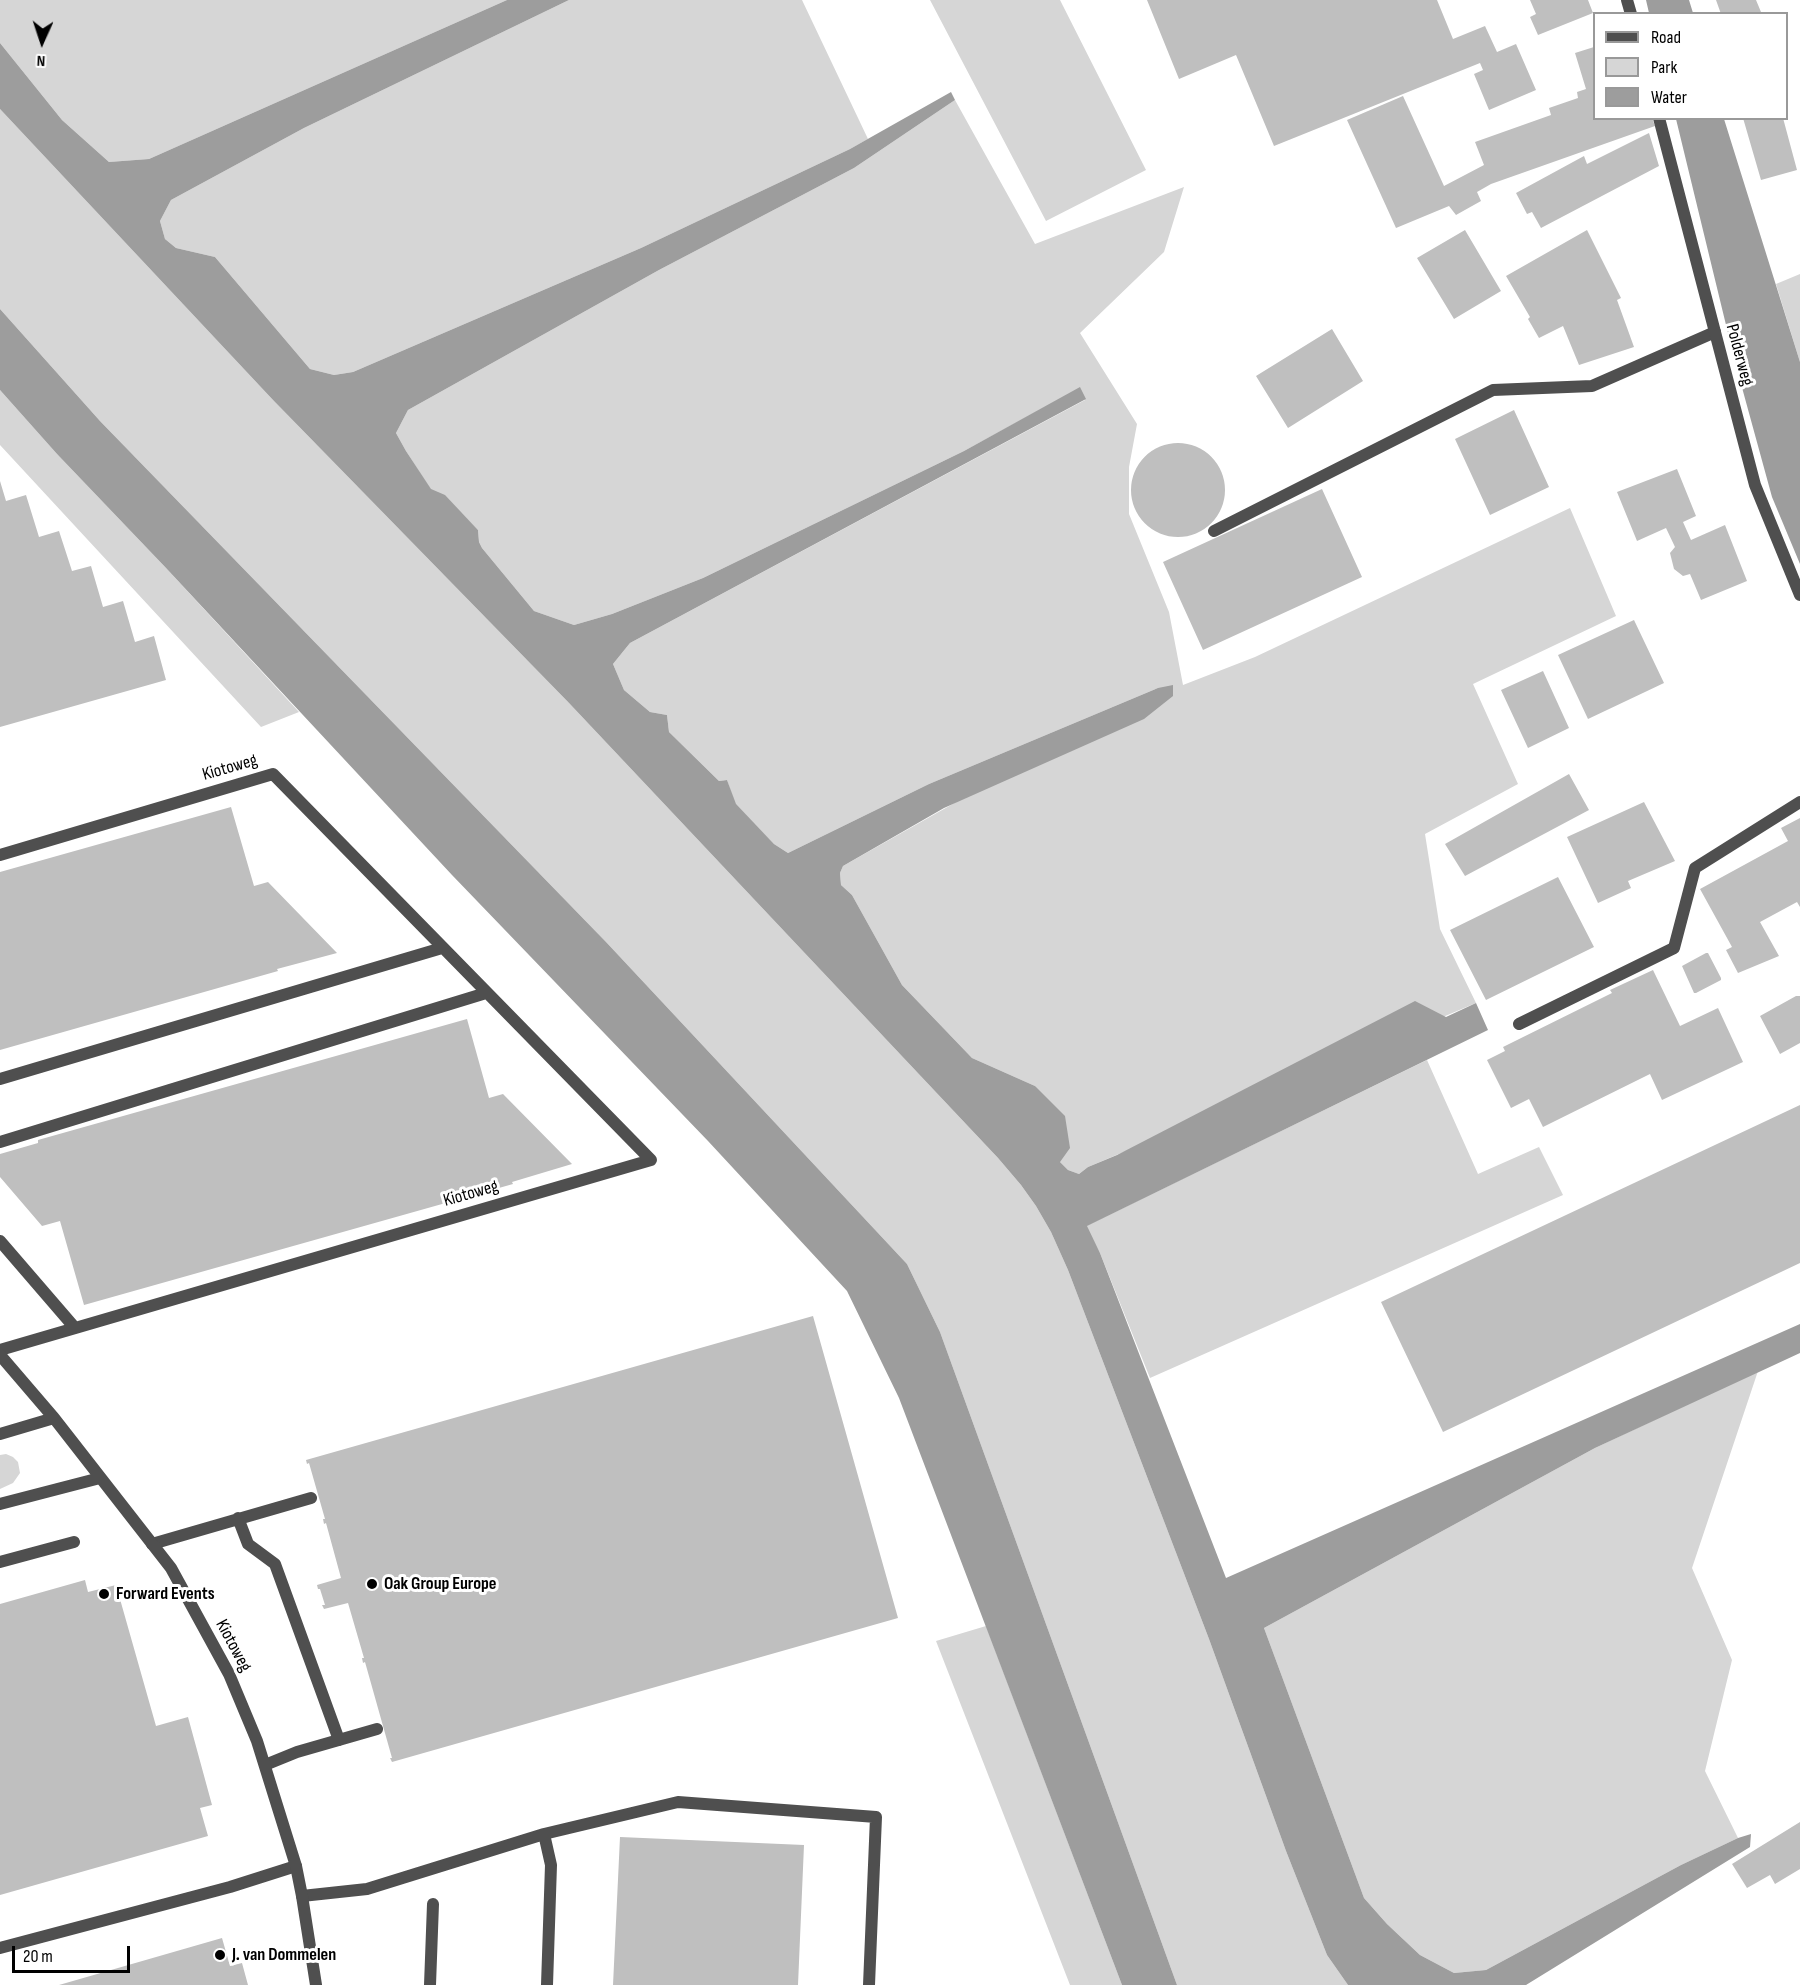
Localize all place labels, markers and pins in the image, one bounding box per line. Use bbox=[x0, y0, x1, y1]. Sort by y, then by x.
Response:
place label: Oak Group Europe bbox=[384, 1573, 496, 1595]
marker: Oak Group Europe bbox=[365, 1577, 379, 1591]
place label: Forward Events bbox=[116, 1583, 215, 1605]
marker: Forward Events bbox=[97, 1587, 111, 1601]
place label: J. van Dommelen bbox=[232, 1944, 336, 1966]
marker: J. van Dommelen bbox=[213, 1948, 227, 1962]

